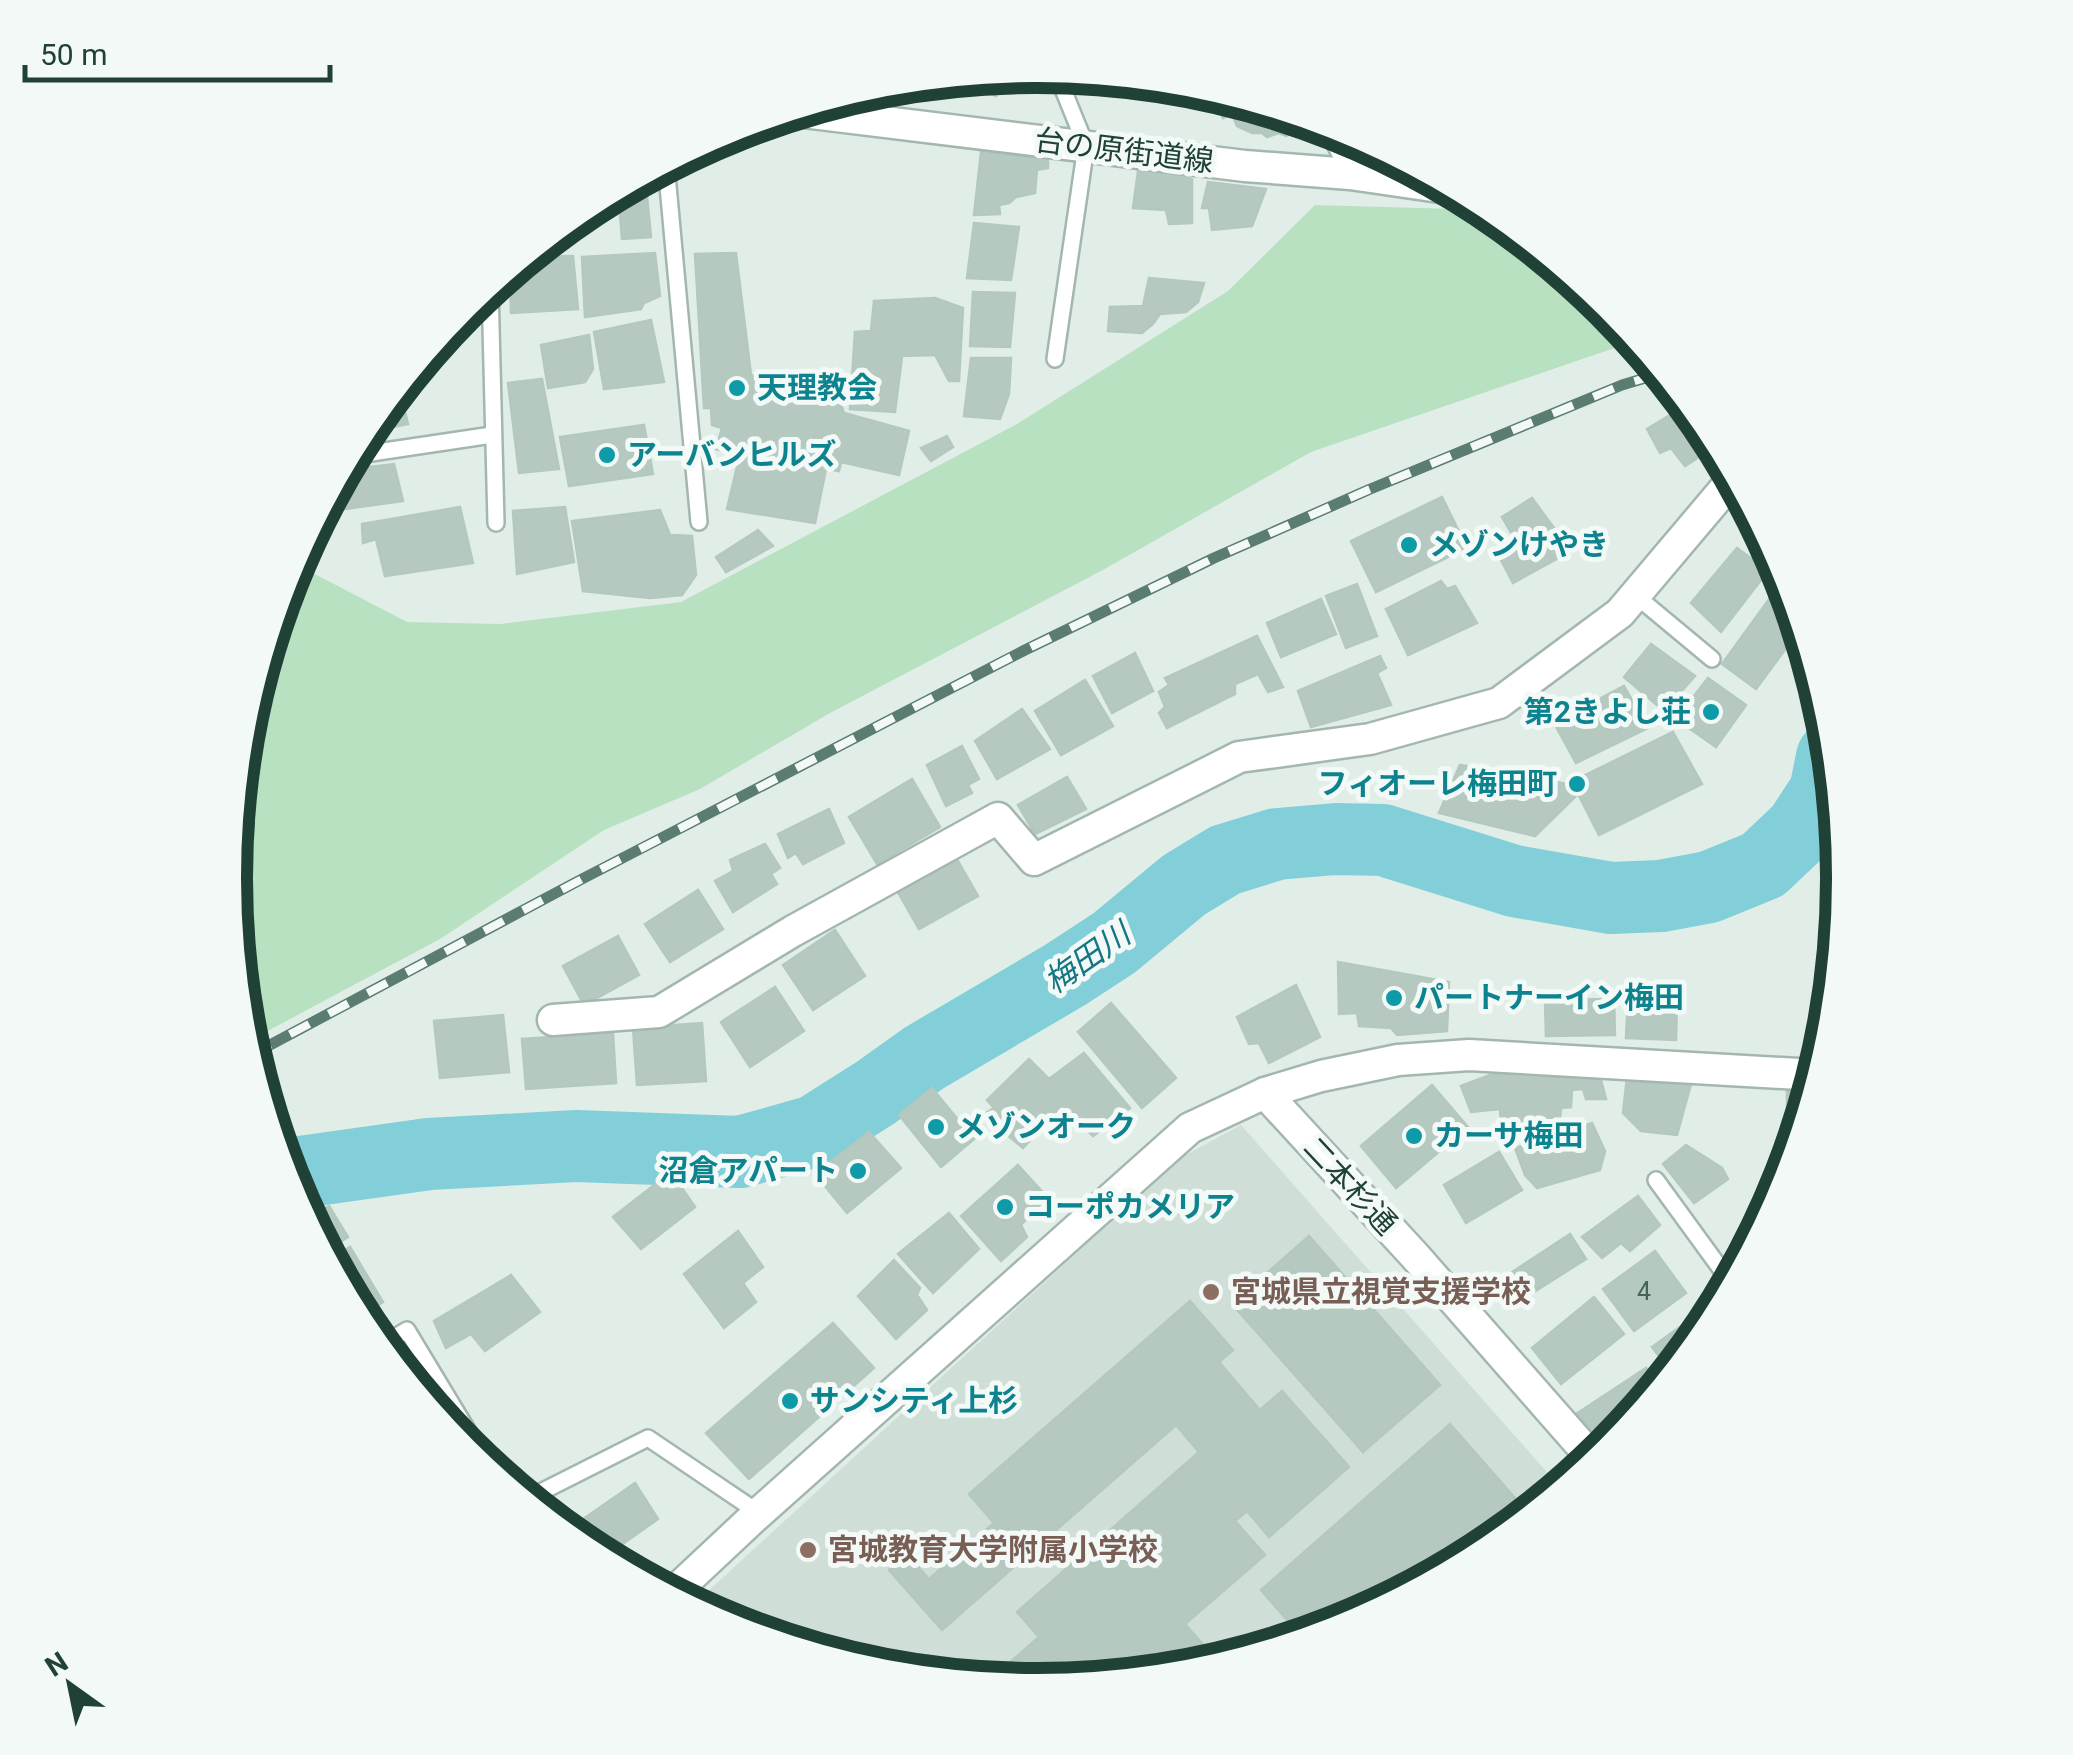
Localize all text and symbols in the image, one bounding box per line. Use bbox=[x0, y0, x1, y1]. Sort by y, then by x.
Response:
scale bar bbox=[25, 20, 330, 82]
text: 50 m bbox=[40, 37, 107, 72]
street label: 台の原街道線 bbox=[1033, 122, 1216, 179]
place label: 天理教会 bbox=[757, 370, 877, 405]
marker: 天理教会 bbox=[726, 377, 748, 399]
place label: アーバンヒルズ bbox=[627, 437, 836, 472]
marker: アーバンヒルズ bbox=[596, 444, 618, 466]
place label: メゾンけやき bbox=[1429, 527, 1609, 562]
marker: メゾンけやき bbox=[1398, 534, 1420, 556]
place label: 第2きよし荘 bbox=[1524, 694, 1691, 729]
marker: 第2きよし荘 bbox=[1700, 701, 1722, 723]
place label: フィオーレ梅田町 bbox=[1318, 766, 1557, 801]
marker: フィオーレ梅田町 bbox=[1566, 773, 1588, 795]
water label: 梅田川 bbox=[1037, 913, 1140, 1001]
place label: パートナーイン梅田 bbox=[1414, 980, 1684, 1015]
marker: パートナーイン梅田 bbox=[1383, 987, 1405, 1009]
place label: メゾンオーク bbox=[956, 1109, 1136, 1144]
marker: メゾンオーク bbox=[925, 1116, 947, 1138]
place label: カーサ梅田 bbox=[1434, 1118, 1583, 1153]
marker: カーサ梅田 bbox=[1403, 1125, 1425, 1147]
street label: 二本杉通 bbox=[1297, 1130, 1404, 1241]
place label: 沼倉アパート bbox=[659, 1153, 838, 1188]
marker: 沼倉アパート bbox=[847, 1160, 869, 1182]
place label: コーポカメリア bbox=[1025, 1189, 1235, 1224]
marker: コーポカメリア bbox=[994, 1196, 1016, 1218]
place label: 宮城県立視覚支援学校 bbox=[1231, 1274, 1531, 1309]
house number: 4 bbox=[1637, 1277, 1651, 1306]
marker: 宮城県立視覚支援学校 bbox=[1200, 1281, 1222, 1303]
place label: サンシティ上杉 bbox=[810, 1383, 1018, 1418]
marker: サンシティ上杉 bbox=[779, 1390, 801, 1412]
place label: 宮城教育大学附属小学校 bbox=[828, 1532, 1158, 1567]
marker: 宮城教育大学附属小学校 bbox=[797, 1539, 819, 1561]
north arrow bbox=[20, 1635, 120, 1735]
text: N bbox=[39, 1645, 74, 1684]

